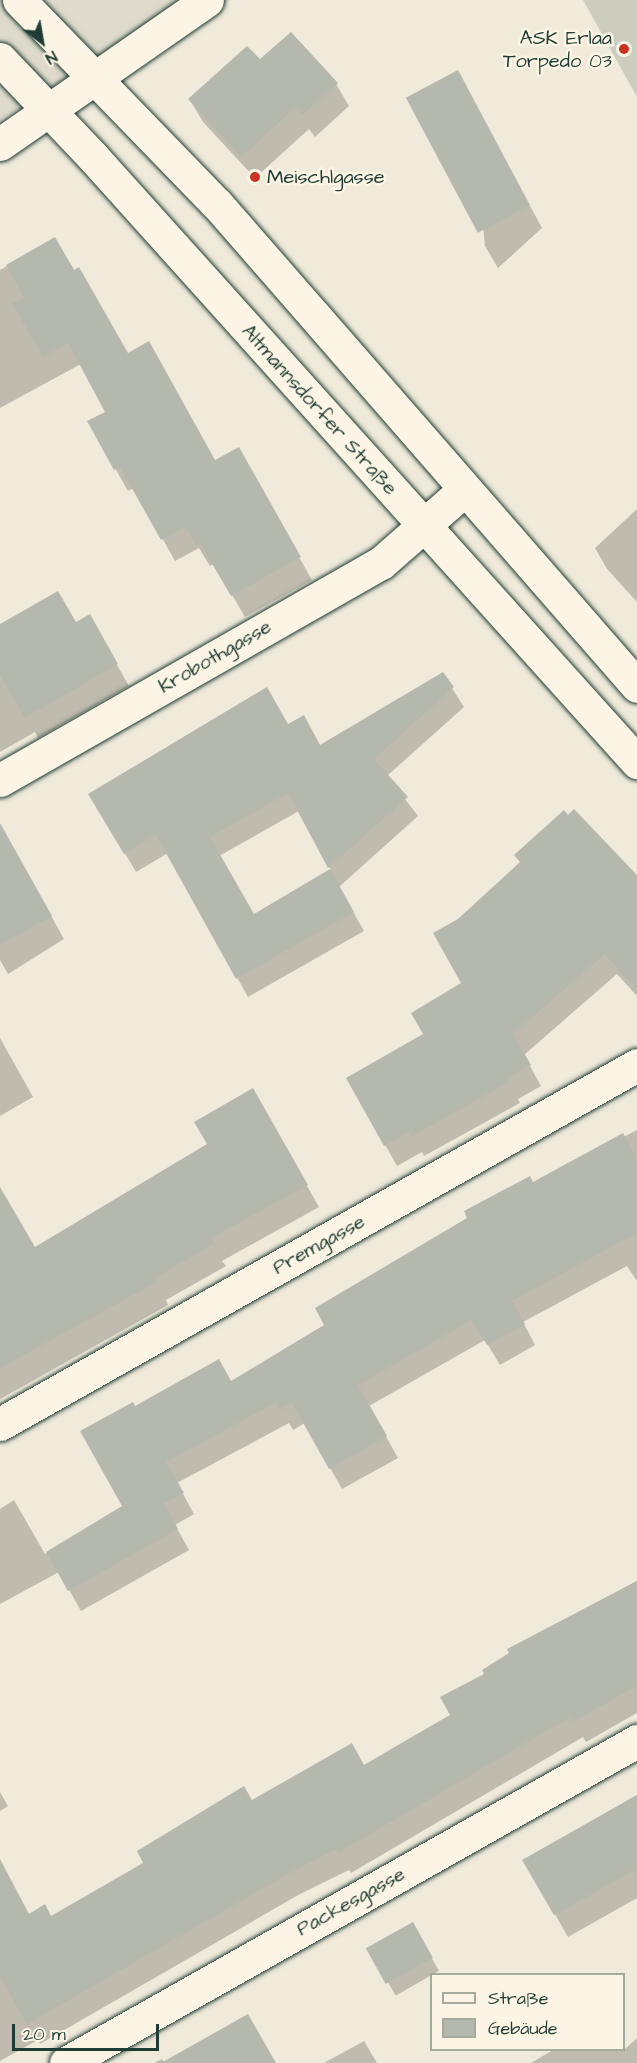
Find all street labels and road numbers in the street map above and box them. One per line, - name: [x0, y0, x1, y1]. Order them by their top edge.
- street label: Altmannsdorfer Straße: [236, 320, 402, 500]
- street label: Krobothgasse: [154, 615, 276, 699]
- street label: Premgasse: [269, 1210, 369, 1280]
- street label: Packesgasse: [293, 1862, 409, 1942]

